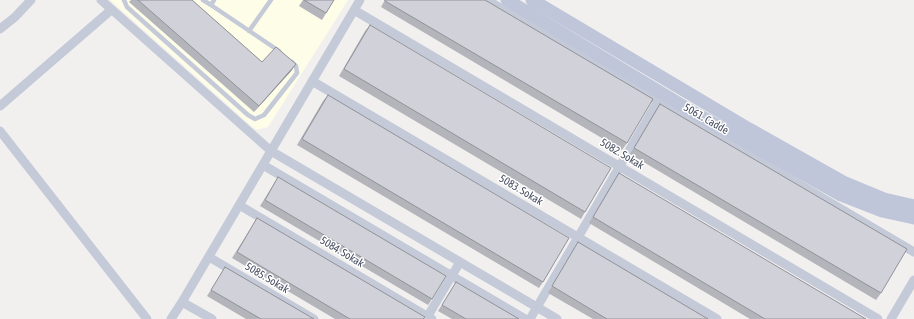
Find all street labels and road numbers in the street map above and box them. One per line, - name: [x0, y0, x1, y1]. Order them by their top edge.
- street label: 5061. Cadde: [681, 101, 731, 137]
- street label: 5082. Sokak: [598, 136, 646, 172]
- street label: 5083. Sokak: [497, 172, 545, 208]
- street label: 5084. Sokak: [318, 234, 366, 270]
- street label: 5085. Sokak: [243, 260, 291, 296]

